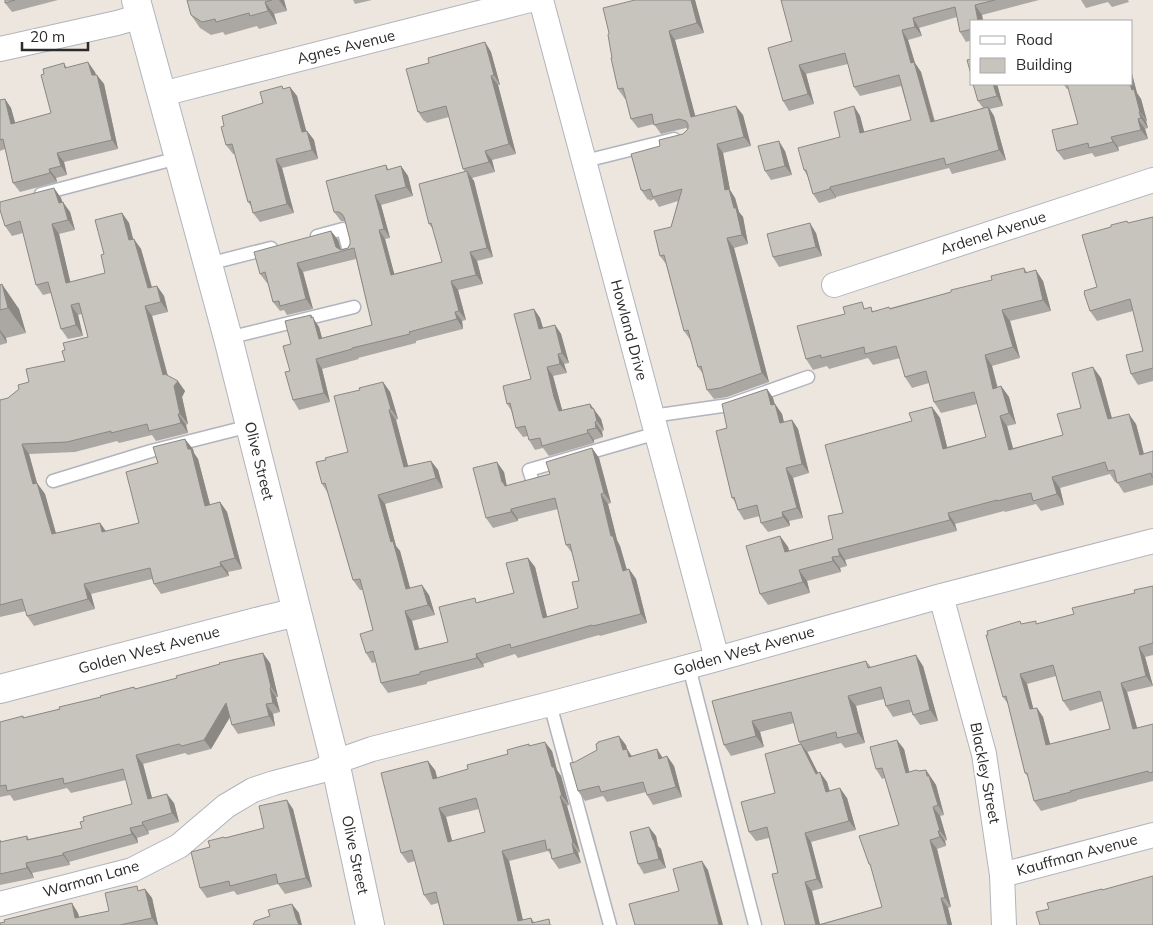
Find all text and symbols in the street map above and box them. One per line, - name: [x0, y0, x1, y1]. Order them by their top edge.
- scale bar: [22, 20, 89, 52]
- legend: [970, 20, 1133, 85]
- street label: Agnes Avenue: [295, 25, 397, 68]
- text: 20 m: [30, 27, 65, 46]
- text: Road: [1016, 30, 1053, 49]
- text: Building: [1016, 55, 1072, 74]
- street label: Ardenel Avenue: [937, 206, 1048, 259]
- street label: Howland Drive: [607, 277, 652, 382]
- street label: Olive Street: [241, 420, 278, 502]
- street label: Golden West Avenue: [76, 621, 222, 678]
- street label: Golden West Avenue: [671, 621, 817, 680]
- street label: Blackley Street: [966, 721, 1005, 825]
- street label: Olive Street: [338, 814, 373, 896]
- street label: Kauffman Avenue: [1014, 829, 1139, 880]
- street label: Warman Lane: [41, 856, 141, 901]

